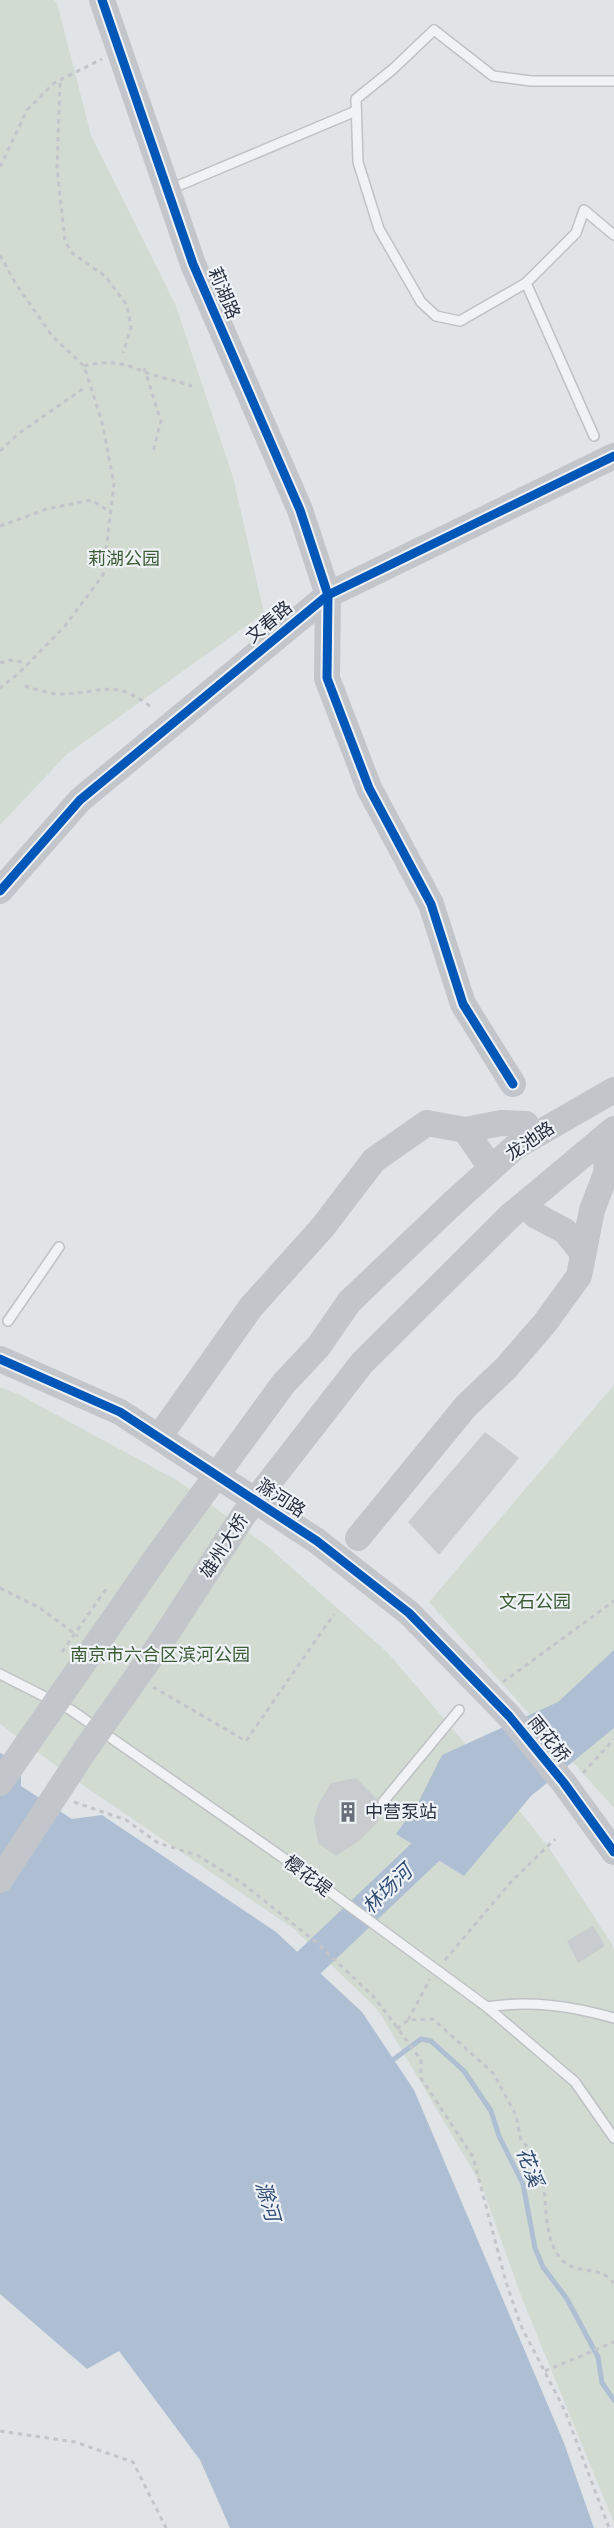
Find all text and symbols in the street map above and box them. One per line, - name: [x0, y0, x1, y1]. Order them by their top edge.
- street label: 莉湖路: [203, 264, 245, 322]
- park label: 莉湖公园: [88, 548, 160, 570]
- street label: 文春路: [241, 596, 297, 648]
- street label: 龙池路: [501, 1117, 559, 1165]
- street label: 滁河路: [252, 1474, 310, 1522]
- street label: 雄州大桥: [195, 1510, 253, 1582]
- park label: 文石公园: [499, 1591, 571, 1613]
- park label: 南京市六合区滨河公园: [70, 1644, 250, 1666]
- street label: 雨花桥: [523, 1711, 575, 1767]
- building icon: 中营泵站: [336, 1800, 360, 1824]
- place label: 中营泵站: [365, 1801, 437, 1823]
- street label: 樱花堤: [280, 1851, 336, 1901]
- water label: 林场河: [357, 1857, 420, 1918]
- water label: 花溪: [512, 2144, 549, 2192]
- water label: 滁河: [251, 2178, 286, 2227]

